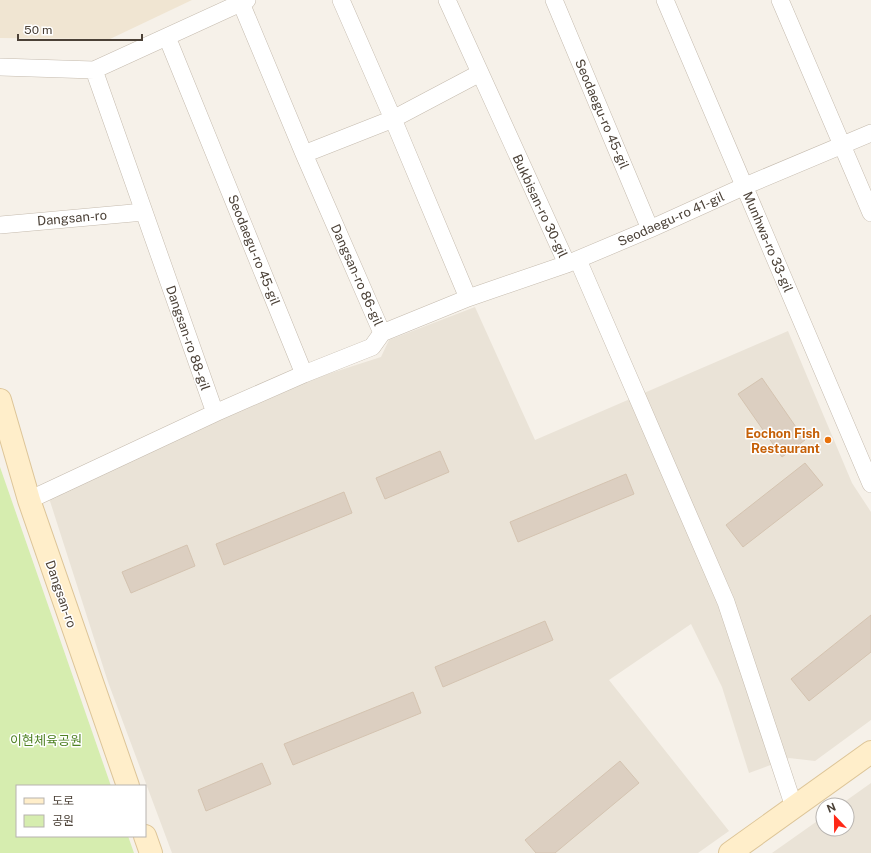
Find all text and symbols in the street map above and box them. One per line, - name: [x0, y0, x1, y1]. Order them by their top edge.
- scale bar: [18, 16, 142, 42]
- text: 50 m: [24, 23, 52, 37]
- street label: Seodaegu-ro 45-gil: [572, 57, 632, 171]
- street label: Bukbisan-ro 30-gil: [509, 152, 571, 260]
- street label: Seodaegu-ro 41-gil: [615, 189, 727, 249]
- street label: Munhwa-ro 33-gil: [740, 189, 796, 295]
- street label: Seodaegu-ro 45-gil: [225, 192, 283, 308]
- street label: Dangsan-ro: [36, 207, 108, 229]
- street label: Dangsan-ro 86-gil: [328, 222, 386, 328]
- street label: Dangsan-ro 88-gil: [163, 283, 213, 393]
- place label: Eochon Fish Restaurant: [745, 426, 820, 456]
- marker: Eochon Fish Restaurant: [823, 435, 833, 445]
- street label: Dangsan-ro: [42, 558, 80, 630]
- park label: 이현체육공원: [10, 733, 82, 748]
- legend: [16, 785, 146, 837]
- text: 도로: [52, 794, 74, 808]
- north arrow: [815, 797, 855, 837]
- text: N: [825, 801, 837, 815]
- text: 공원: [52, 814, 74, 828]

